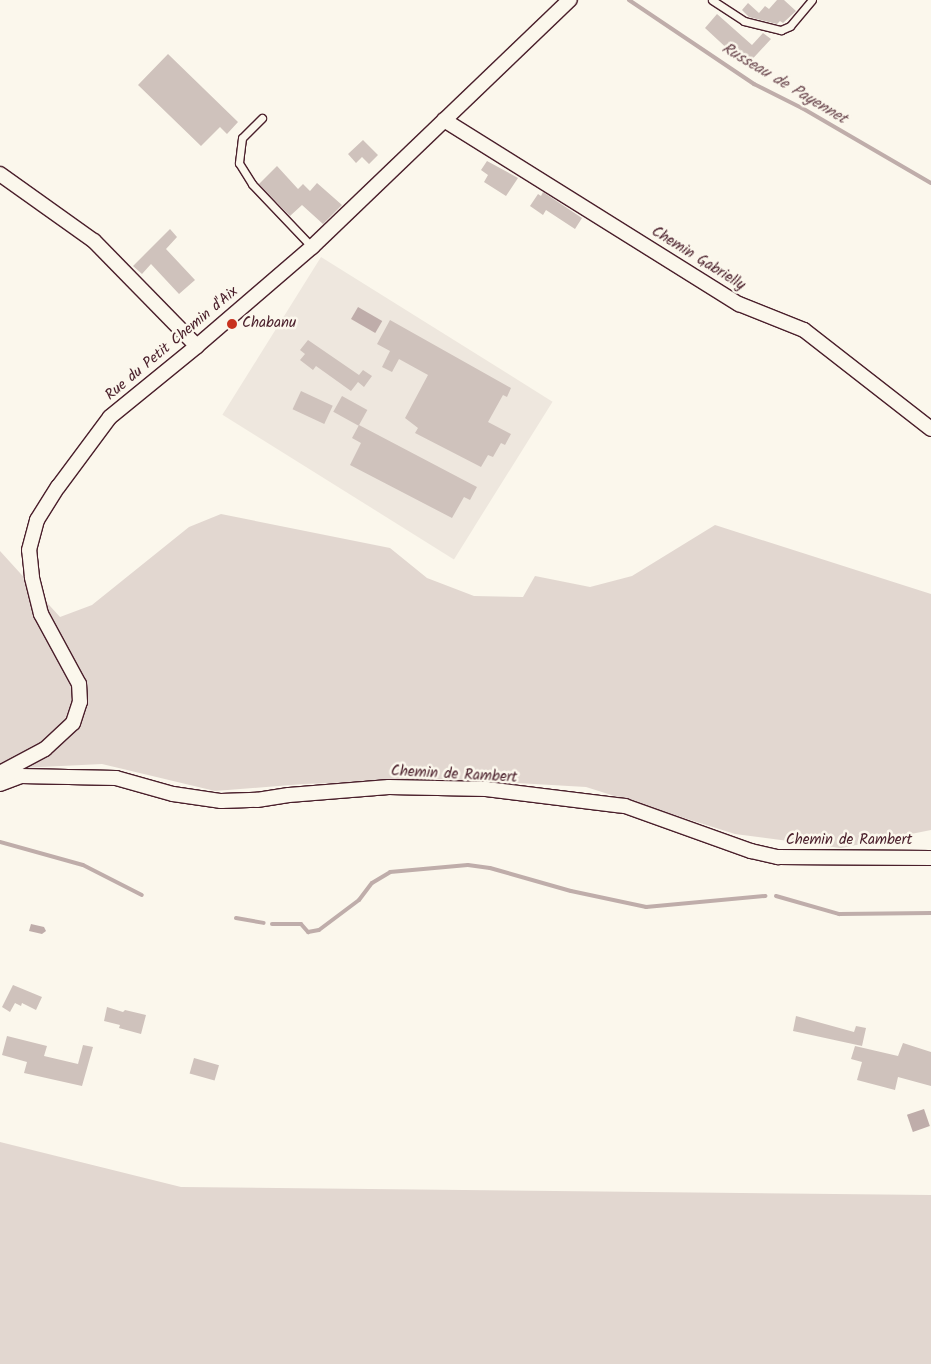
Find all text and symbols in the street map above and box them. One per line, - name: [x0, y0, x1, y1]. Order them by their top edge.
- water label: Russeau de Payennet: [718, 39, 850, 129]
- street label: Chemin Gabrielly: [648, 223, 748, 295]
- street label: Rue du Petit Chemin d'Aix: [102, 283, 242, 405]
- place label: Chabanu: [242, 315, 296, 333]
- marker: Chabanu: [226, 318, 238, 330]
- street label: Chemin de Rambert: [390, 763, 518, 787]
- street label: Chemin de Rambert: [786, 832, 912, 850]

